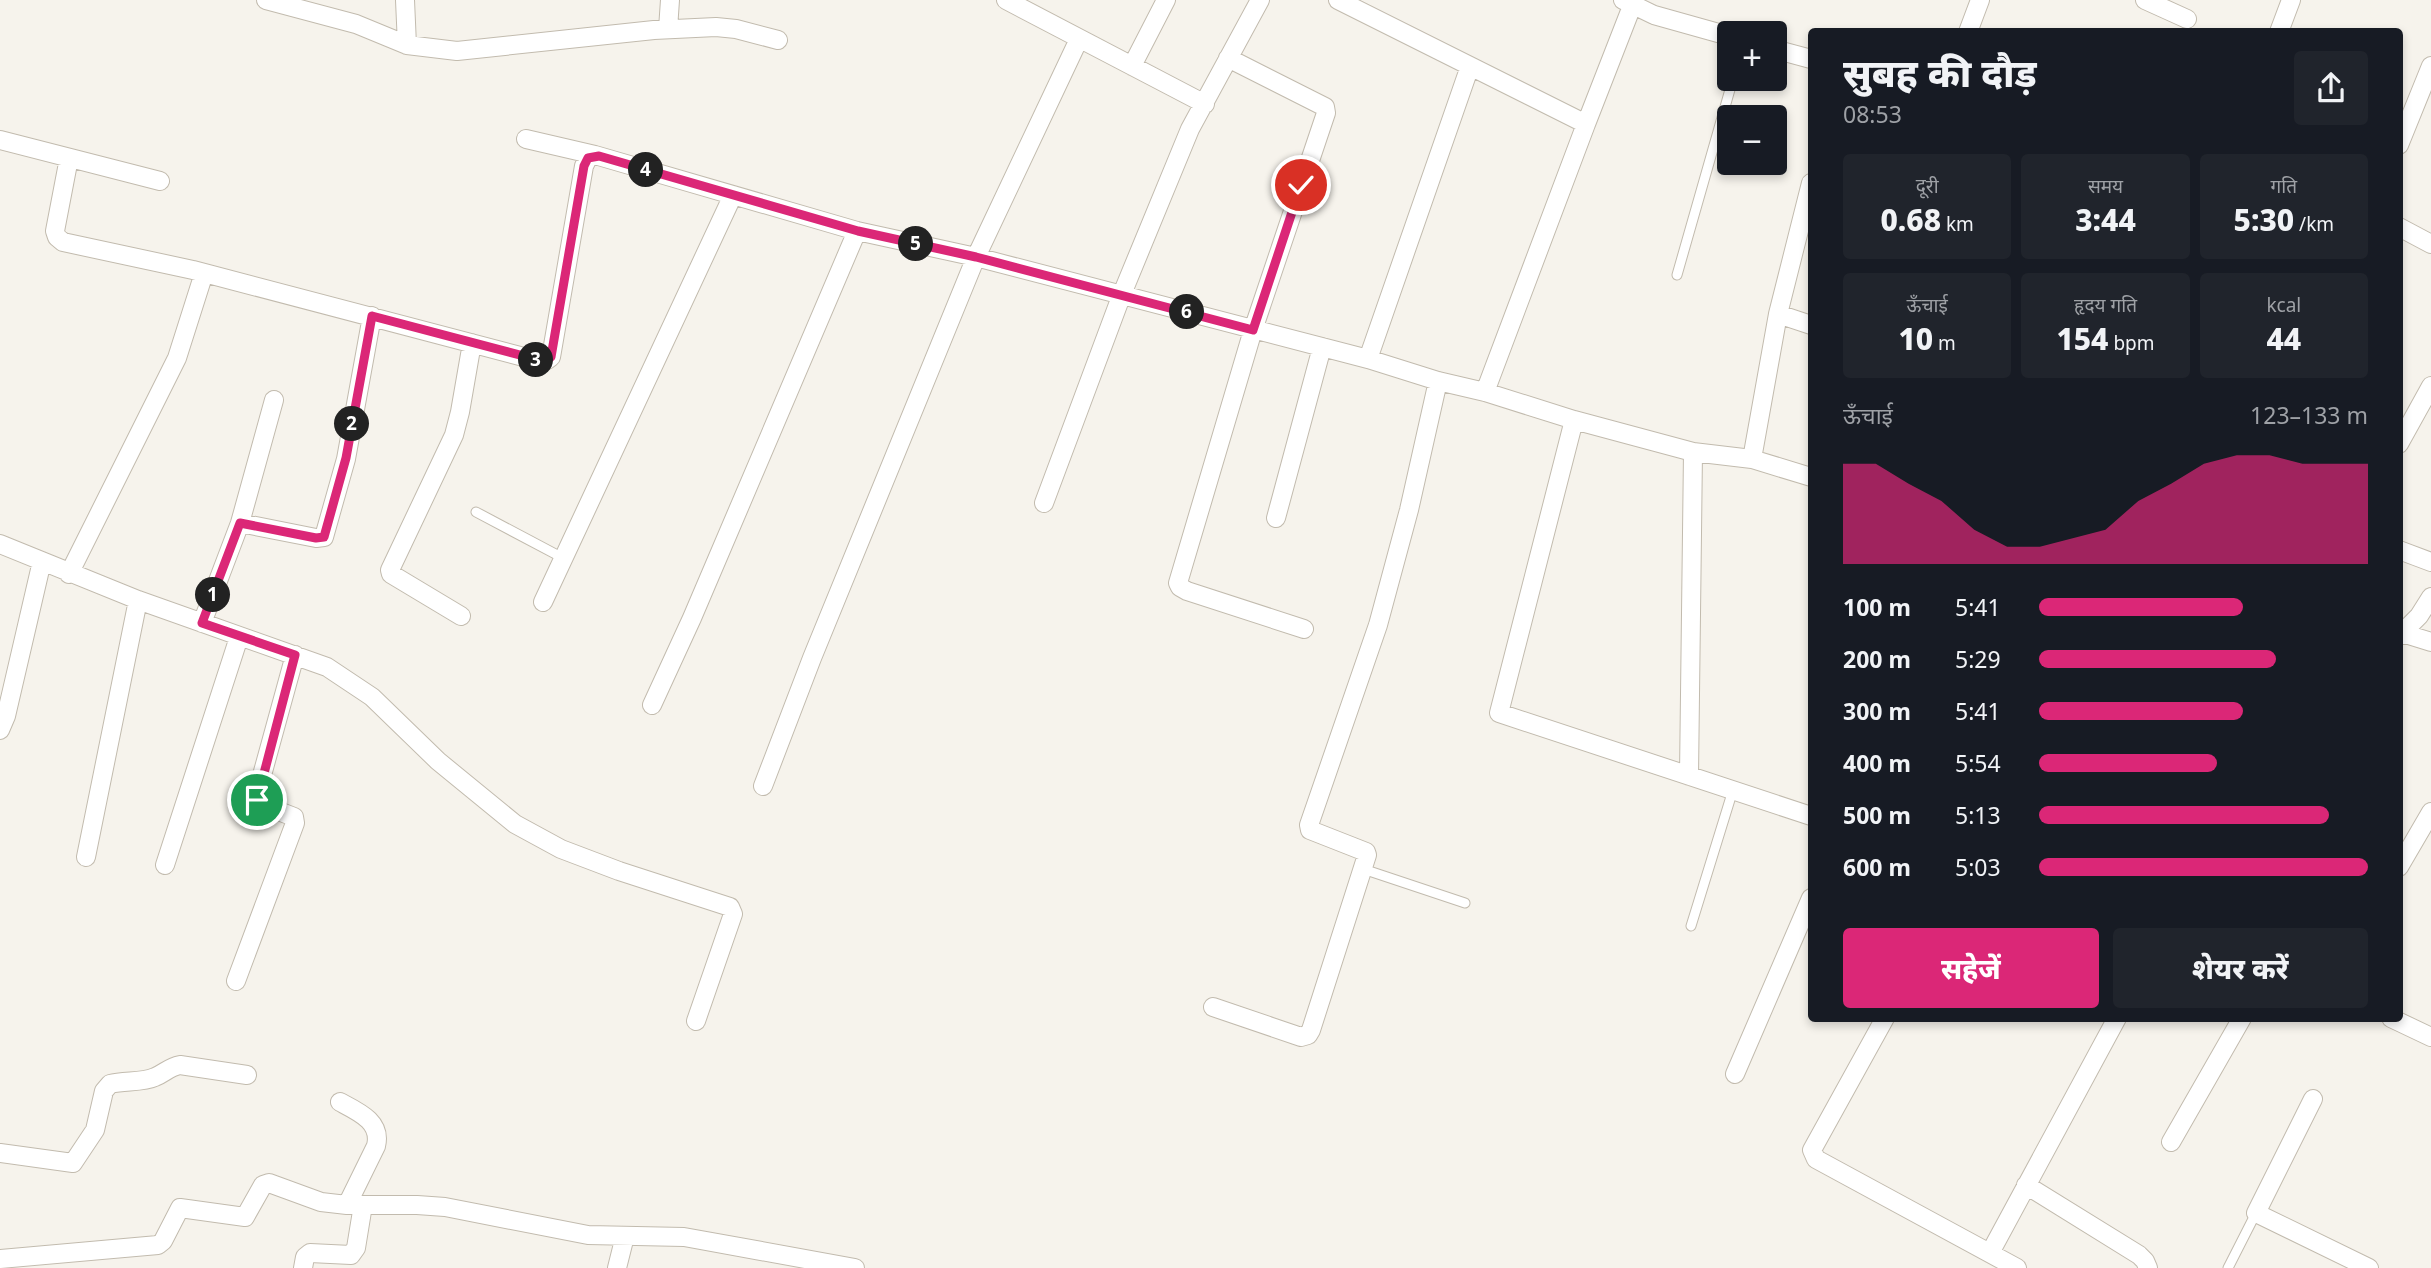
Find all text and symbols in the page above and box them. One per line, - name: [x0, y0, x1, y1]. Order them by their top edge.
- map controls: [1717, 21, 1787, 175]
- button: +: [1717, 21, 1787, 91]
- text: सुबह की दौड़: [1843, 46, 2037, 98]
- button: share: [2294, 51, 2368, 125]
- text: 08:53: [1843, 98, 1902, 130]
- button: −: [1717, 105, 1787, 175]
- pin: 4: [628, 152, 664, 188]
- pin: [1271, 155, 1331, 215]
- text: 4: [640, 156, 651, 182]
- icon: check: [1282, 166, 1320, 204]
- text: दूरी: [1916, 173, 1939, 199]
- text: समय: [2088, 173, 2123, 199]
- text: गति: [2271, 173, 2297, 199]
- text: 0.68: [1880, 199, 1941, 240]
- text: 3:44: [2075, 199, 2136, 240]
- text: 5:30: [2234, 199, 2294, 240]
- text: km: [1941, 211, 1974, 237]
- text: /km: [2294, 211, 2334, 237]
- pin: 5: [898, 226, 934, 262]
- text: 5: [910, 230, 921, 256]
- text: ऊँचाई: [1907, 292, 1948, 318]
- text: हृदय गति: [2074, 292, 2137, 318]
- text: kcal: [2266, 292, 2301, 318]
- pin: 6: [1170, 294, 1204, 330]
- text: 6: [1181, 298, 1192, 324]
- text: 10: [1898, 318, 1933, 359]
- text: 154: [2056, 318, 2108, 359]
- text: 44: [2266, 318, 2301, 359]
- text: m: [1933, 330, 1956, 356]
- text: bpm: [2108, 330, 2155, 356]
- pin: 3: [518, 342, 554, 378]
- text: 3: [530, 346, 541, 372]
- text: ऊँचाई: [1843, 399, 1893, 431]
- text: 123–133 m: [2250, 399, 2368, 431]
- pin: 2: [334, 406, 370, 442]
- text: 2: [346, 410, 357, 436]
- pin: 1: [196, 578, 230, 612]
- text: 1: [207, 581, 218, 607]
- text: 100 m: [1843, 591, 1911, 623]
- text: 5:41: [1955, 591, 2001, 623]
- text: 200 m: [1843, 643, 1911, 675]
- text: 5:29: [1955, 643, 2001, 675]
- text: 300 m: [1843, 695, 1911, 727]
- text: 5:41: [1955, 695, 2001, 727]
- text: 400 m: [1843, 747, 1911, 779]
- text: 5:54: [1955, 747, 2001, 779]
- pin: [227, 770, 287, 830]
- icon: arrive: [238, 781, 276, 819]
- text: 500 m: [1843, 799, 1911, 831]
- text: 5:13: [1955, 799, 2001, 831]
- text: 600 m: [1843, 851, 1911, 883]
- text: 5:03: [1955, 851, 2001, 883]
- button: सहेजें: [1843, 928, 2099, 1008]
- button: शेयर करें: [2113, 928, 2368, 1008]

